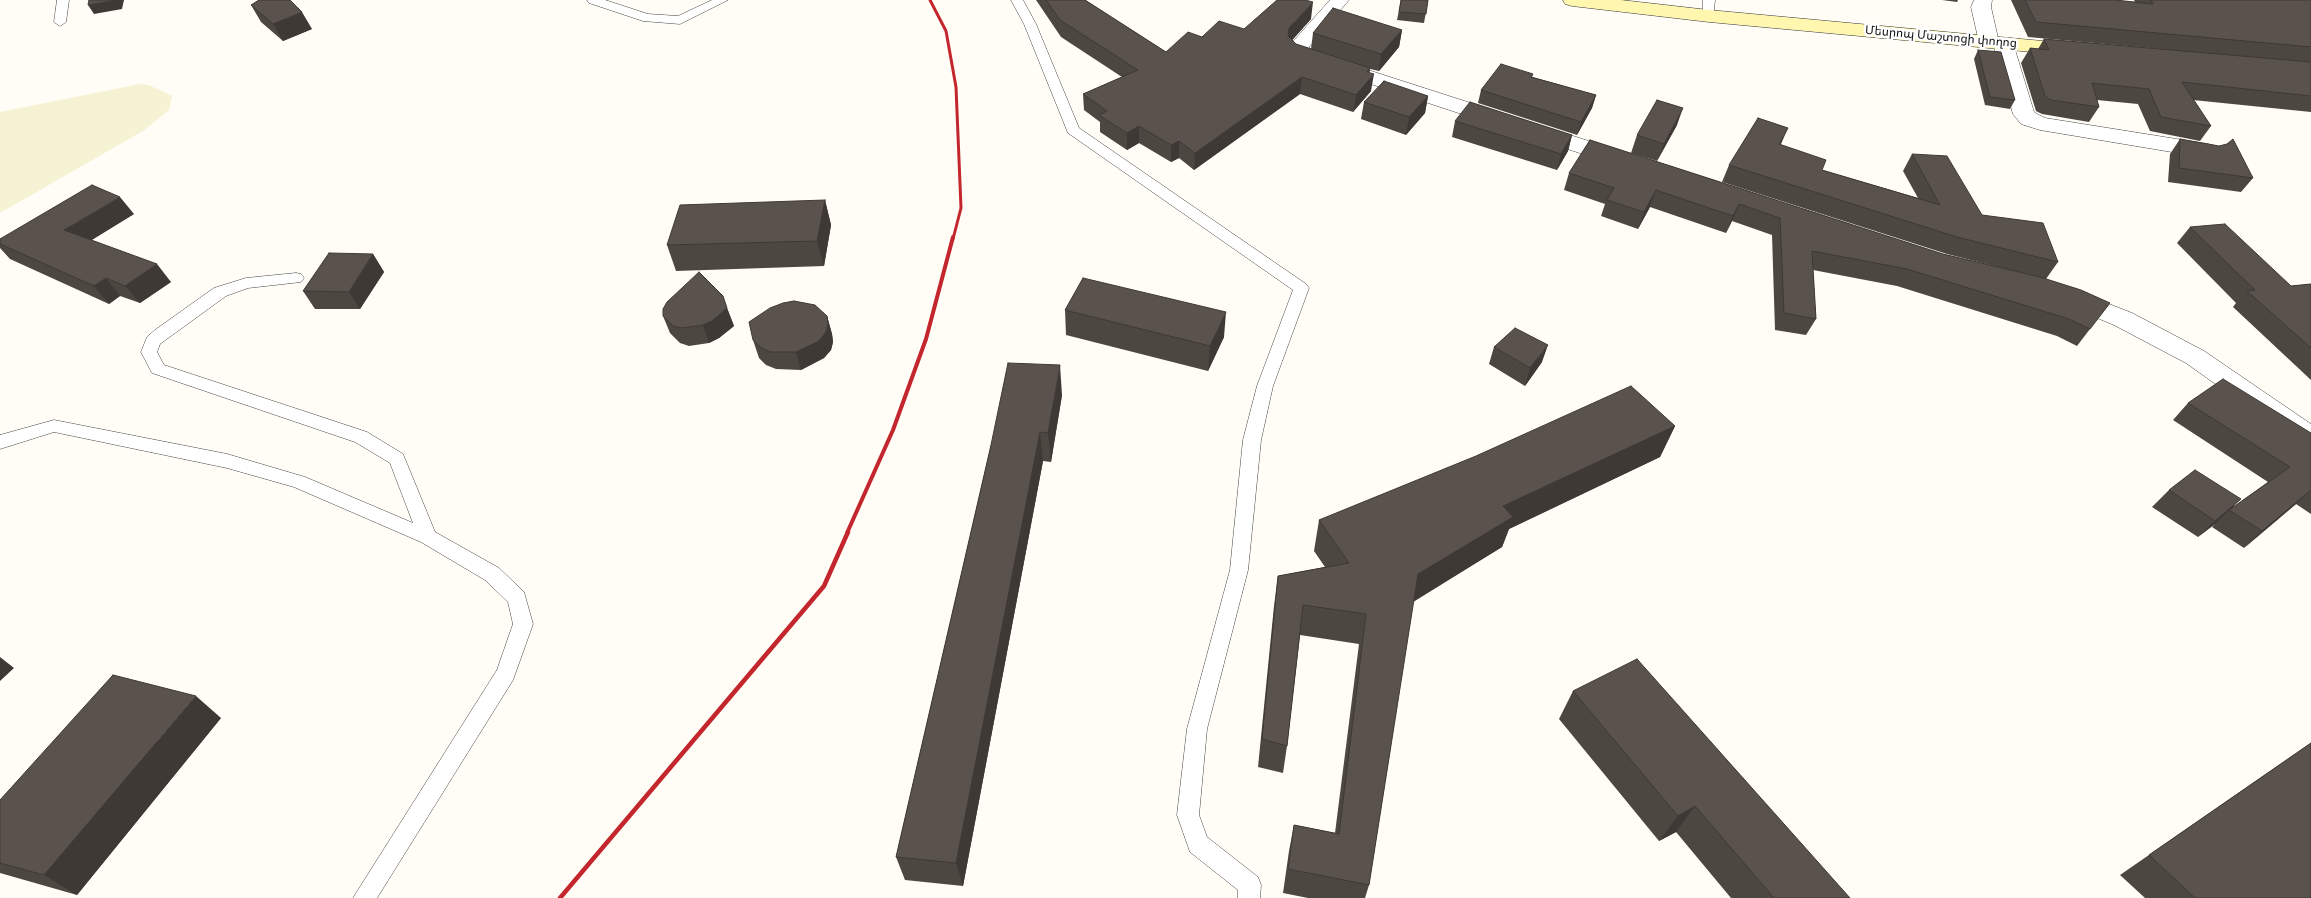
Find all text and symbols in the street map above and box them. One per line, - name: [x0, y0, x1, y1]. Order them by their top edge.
- street label: Մեսրոպ Մաշտոցի փողոց: [1864, 23, 2018, 51]

